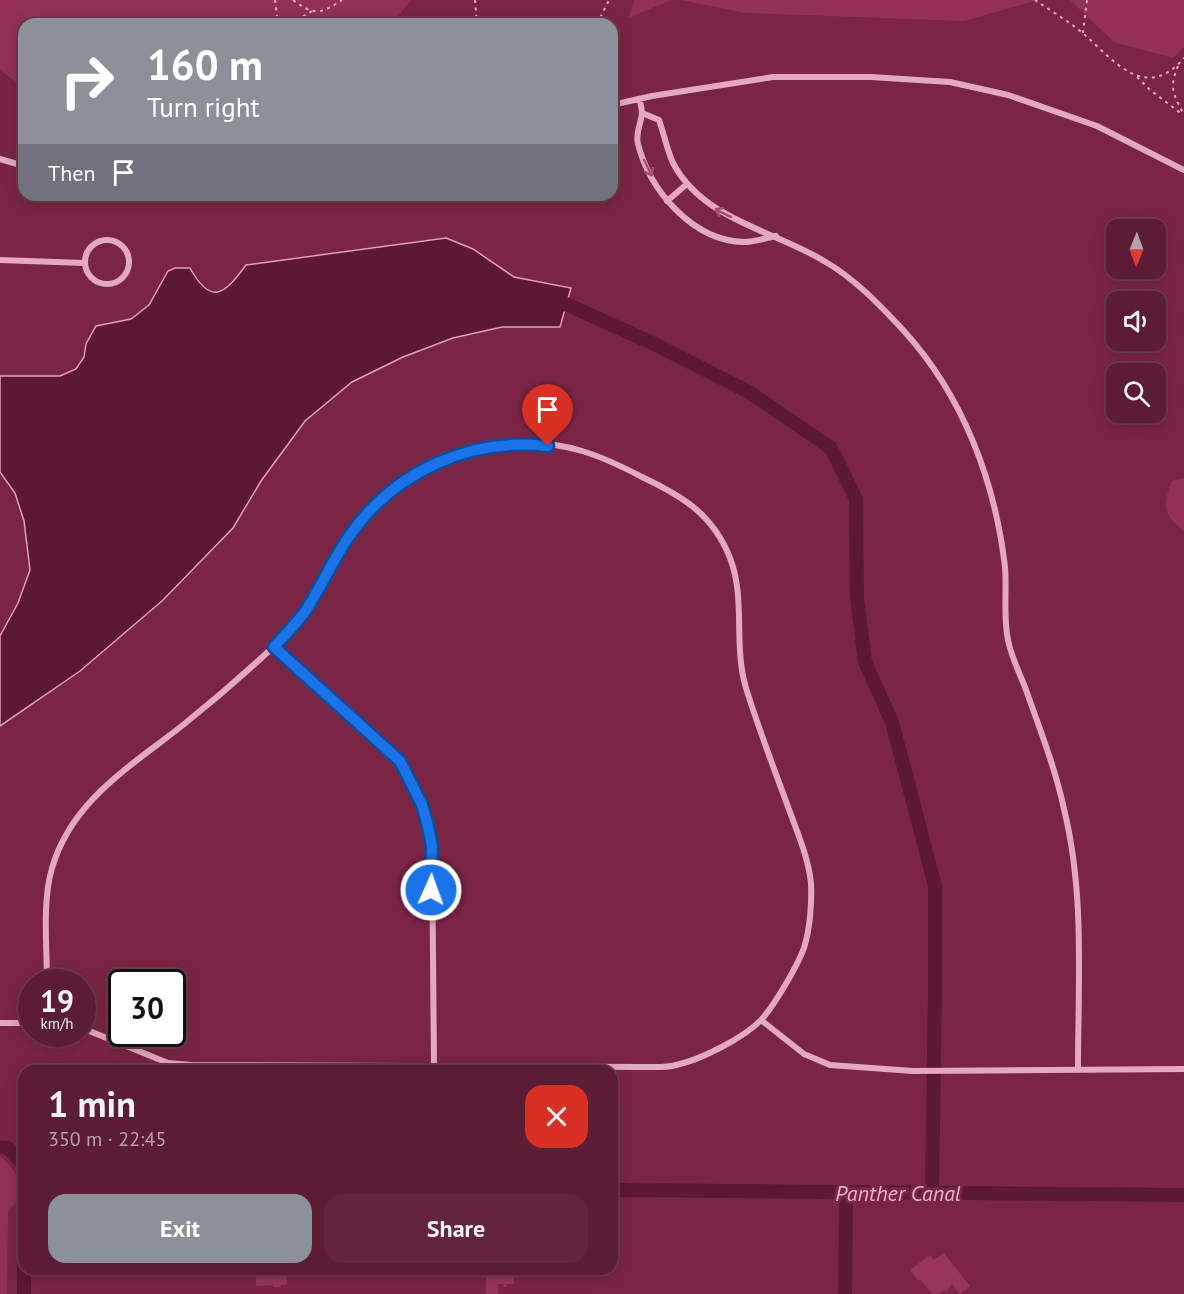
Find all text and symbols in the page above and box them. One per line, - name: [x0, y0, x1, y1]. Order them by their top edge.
- text: 160 m: [147, 37, 263, 92]
- icon: right: [48, 42, 126, 120]
- text: Turn right: [147, 90, 260, 124]
- icon: arrive: [107, 156, 140, 189]
- text: Then: [48, 159, 95, 187]
- one-way arrow: [643, 159, 655, 177]
- one-way arrow: [714, 206, 732, 218]
- north arrow: [1106, 219, 1166, 279]
- map controls: [1106, 219, 1166, 423]
- button: sound: [1106, 291, 1166, 351]
- button: search: [1106, 363, 1166, 423]
- pin: [522, 384, 573, 446]
- icon: arrive: [531, 393, 564, 426]
- position arrow: [399, 858, 463, 922]
- speed limit sign: 30: [108, 969, 186, 1047]
- text: 19: [40, 981, 74, 1020]
- text: km/h: [41, 1014, 73, 1033]
- text: 1 min: [48, 1080, 136, 1127]
- button: close: [525, 1085, 588, 1148]
- text: 350 m · 22:45: [48, 1126, 166, 1152]
- water label: Panther Canal: [835, 1179, 961, 1207]
- button: Exit: [48, 1194, 312, 1263]
- button: Share: [324, 1194, 588, 1263]

